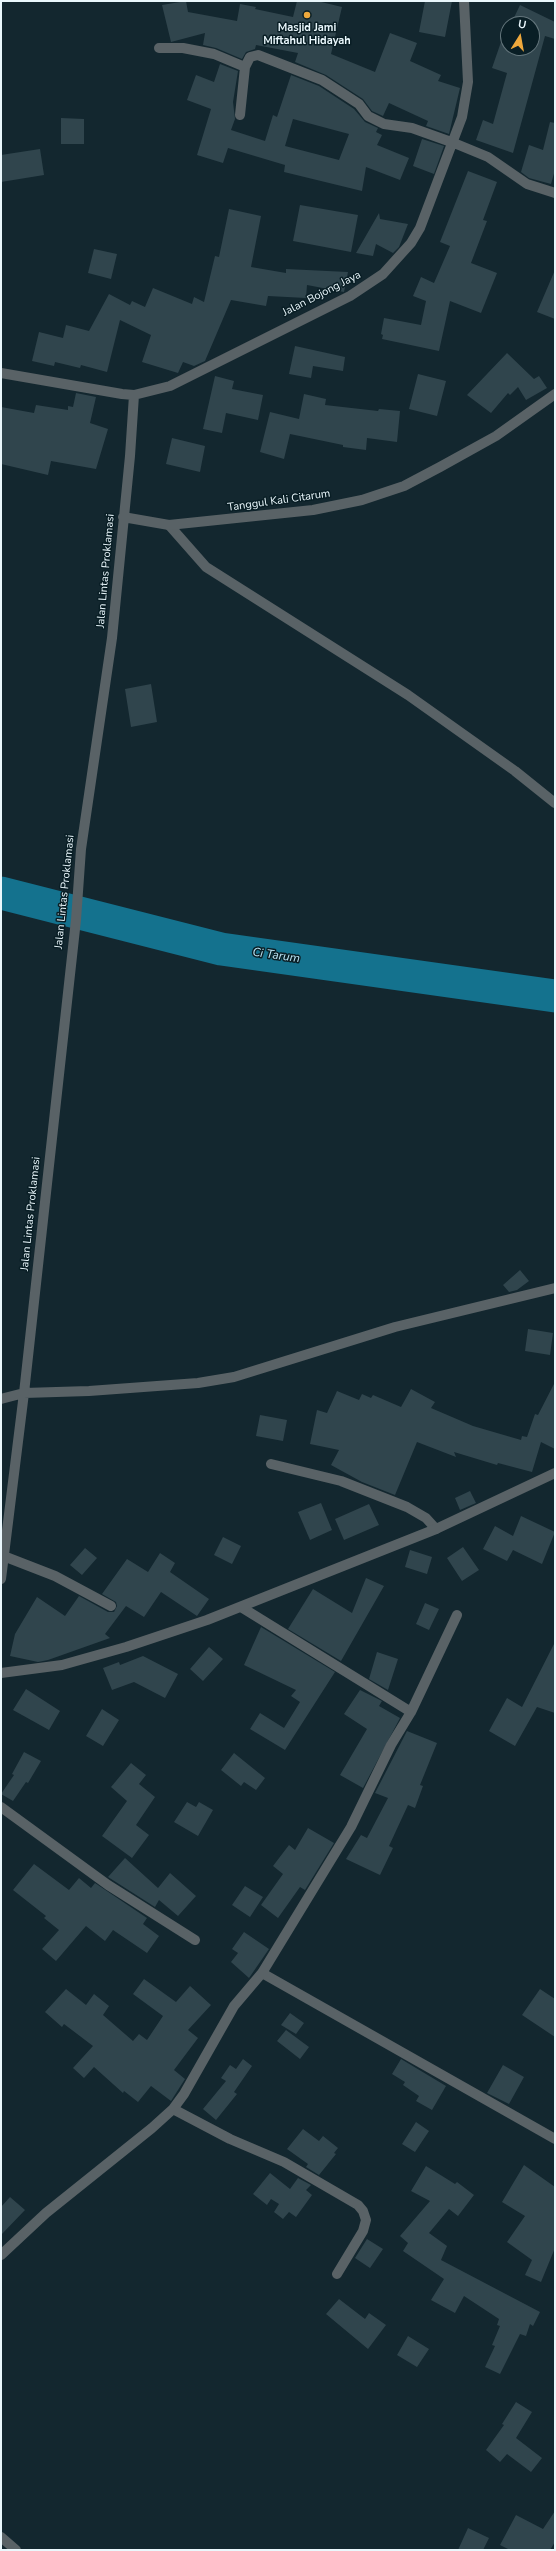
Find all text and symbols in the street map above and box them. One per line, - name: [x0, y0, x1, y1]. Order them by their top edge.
- marker: Masjid Jami Miftahul Hidayah: [302, 10, 312, 20]
- north arrow: [500, 16, 540, 56]
- text: U: [517, 17, 528, 33]
- place label: Masjid Jami Miftahul Hidayah: [263, 21, 351, 47]
- street label: Jalan Bojong Jaya: [281, 269, 363, 319]
- street label: Tanggul Kali Citarum: [227, 487, 331, 515]
- street label: Jalan Lintas Proklamasi: [94, 513, 118, 629]
- street label: Jalan Lintas Proklamasi: [52, 834, 78, 950]
- water label: Ci Tarum: [251, 946, 301, 966]
- street label: Jalan Lintas Proklamasi: [18, 1156, 44, 1272]

